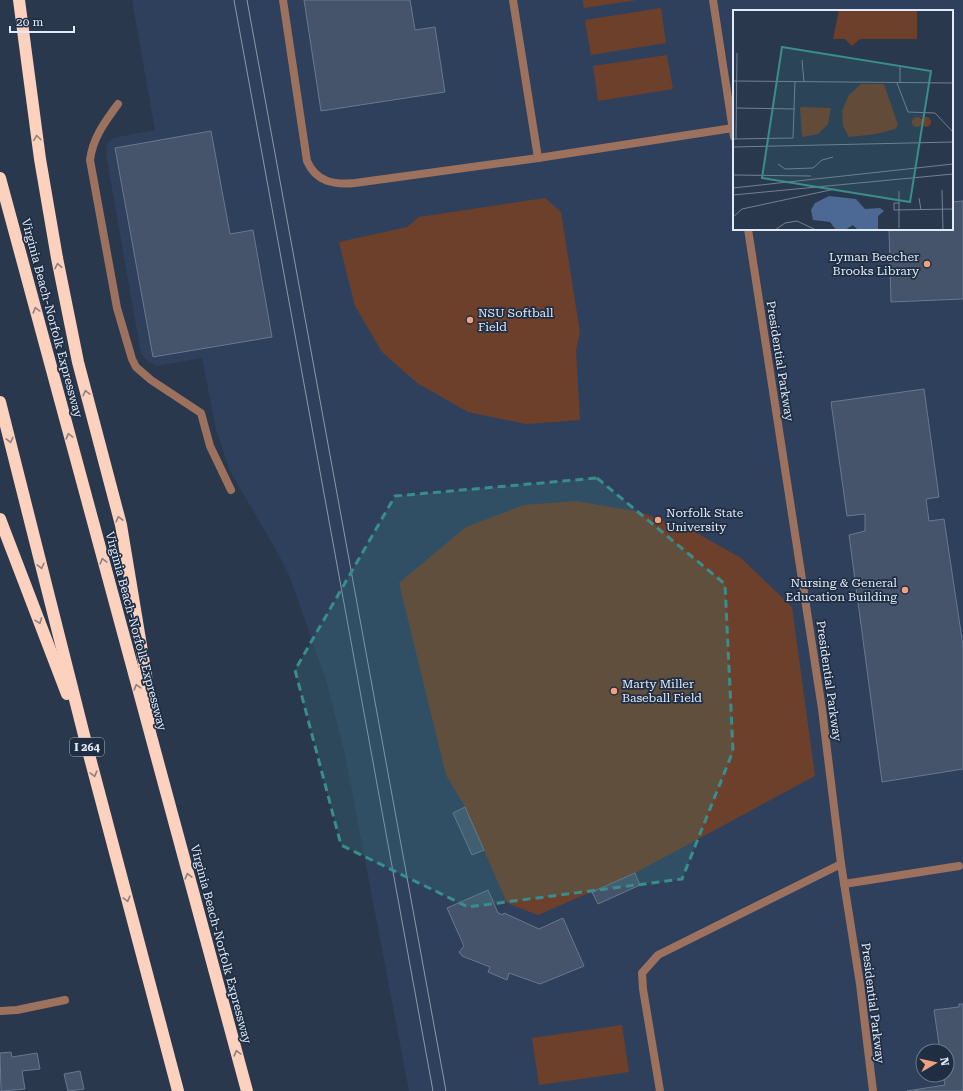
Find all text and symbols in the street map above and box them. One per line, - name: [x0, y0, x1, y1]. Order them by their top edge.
- scale bar: [10, 8, 74, 34]
- inset map: [733, 10, 953, 230]
- text: 20 m: [16, 15, 43, 29]
- one-way arrow: [33, 135, 42, 141]
- street label: Virginia Beach-Norfolk Expressway: [19, 217, 86, 420]
- place label: Lyman Beecher Brooks Library: [829, 250, 920, 278]
- marker: Lyman Beecher Brooks Library: [922, 259, 932, 269]
- one-way arrow: [55, 263, 63, 269]
- street label: Presidential Parkway: [764, 300, 797, 423]
- place label: NSU Softball Field: [478, 306, 554, 334]
- one-way arrow: [32, 307, 40, 313]
- marker: NSU Softball Field: [465, 315, 475, 325]
- one-way arrow: [82, 390, 91, 397]
- one-way arrow: [66, 432, 74, 439]
- one-way arrow: [5, 437, 13, 443]
- place label: Norfolk State University: [666, 506, 744, 534]
- marker: Norfolk State University: [653, 515, 663, 525]
- one-way arrow: [116, 516, 124, 522]
- street label: Virginia Beach-Norfolk Expressway: [103, 530, 170, 733]
- one-way arrow: [99, 558, 108, 565]
- one-way arrow: [37, 563, 45, 569]
- place label: Nursing & General Education Building: [786, 576, 897, 604]
- marker: Nursing & General Education Building: [900, 585, 910, 595]
- one-way arrow: [34, 618, 42, 625]
- street label: Presidential Parkway: [814, 620, 845, 743]
- place label: Marty Miller Baseball Field: [622, 677, 702, 705]
- one-way arrow: [133, 684, 142, 691]
- marker: Marty Miller Baseball Field: [609, 686, 619, 696]
- road number: I 264: [70, 738, 104, 756]
- one-way arrow: [89, 770, 98, 777]
- street label: Virginia Beach-Norfolk Expressway: [188, 843, 255, 1046]
- one-way arrow: [184, 873, 193, 880]
- one-way arrow: [123, 896, 131, 903]
- street label: Presidential Parkway: [859, 942, 887, 1065]
- north arrow: [915, 1043, 955, 1083]
- one-way arrow: [233, 1050, 242, 1057]
- text: N: [937, 1056, 952, 1067]

